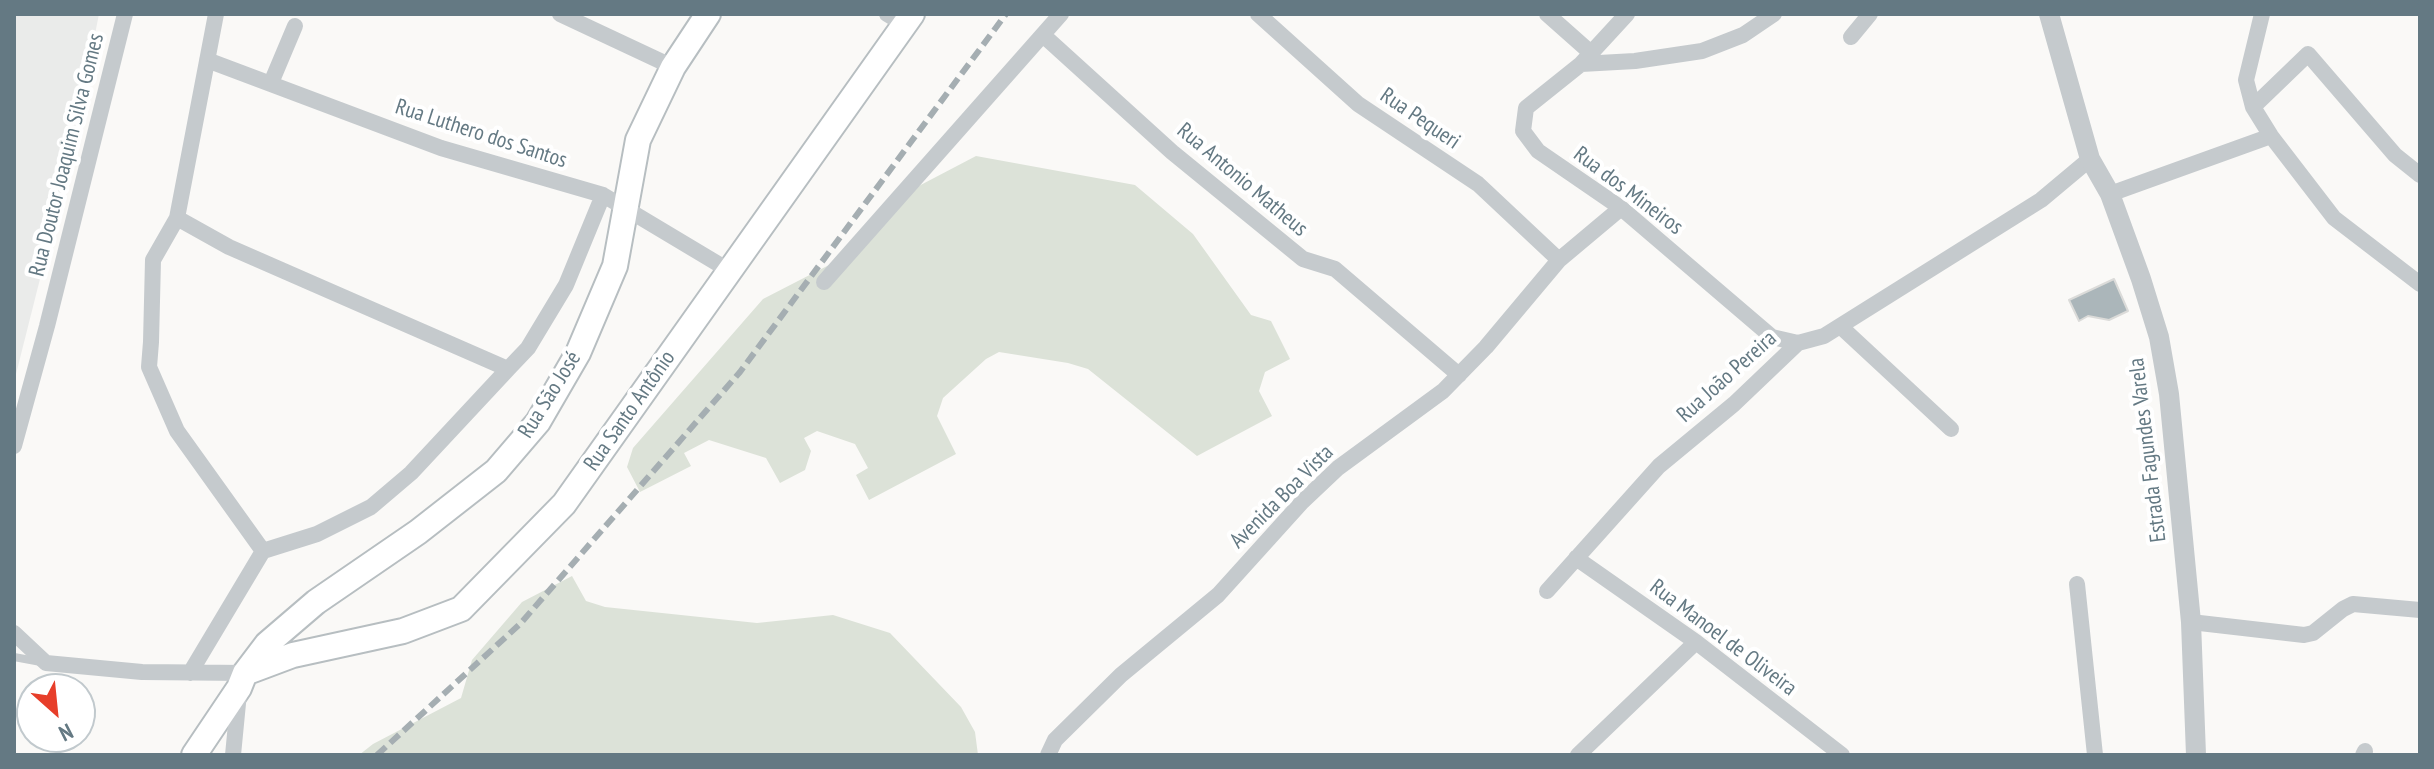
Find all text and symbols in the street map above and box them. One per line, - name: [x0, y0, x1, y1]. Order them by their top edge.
- street label: Rua Doutor Joaquim Silva Gomes: [24, 31, 110, 279]
- street label: Rua Pequeri: [1375, 83, 1465, 155]
- street label: Rua Luthero dos Santos: [392, 94, 570, 174]
- street label: Rua Antonio Matheus: [1171, 118, 1313, 242]
- street label: Rua dos Mineiros: [1568, 141, 1688, 241]
- street label: Rua João Pereira: [1672, 326, 1782, 428]
- street label: Rua Santo Antônio: [579, 346, 681, 476]
- street label: Rua São José: [513, 347, 587, 443]
- street label: Estrada Fagundes Varela: [2124, 356, 2172, 544]
- street label: Avenida Boa Vista: [1225, 440, 1339, 554]
- street label: Rua Manoel de Oliveira: [1644, 574, 1802, 702]
- north arrow: [16, 673, 96, 753]
- text: N: [54, 717, 78, 748]

